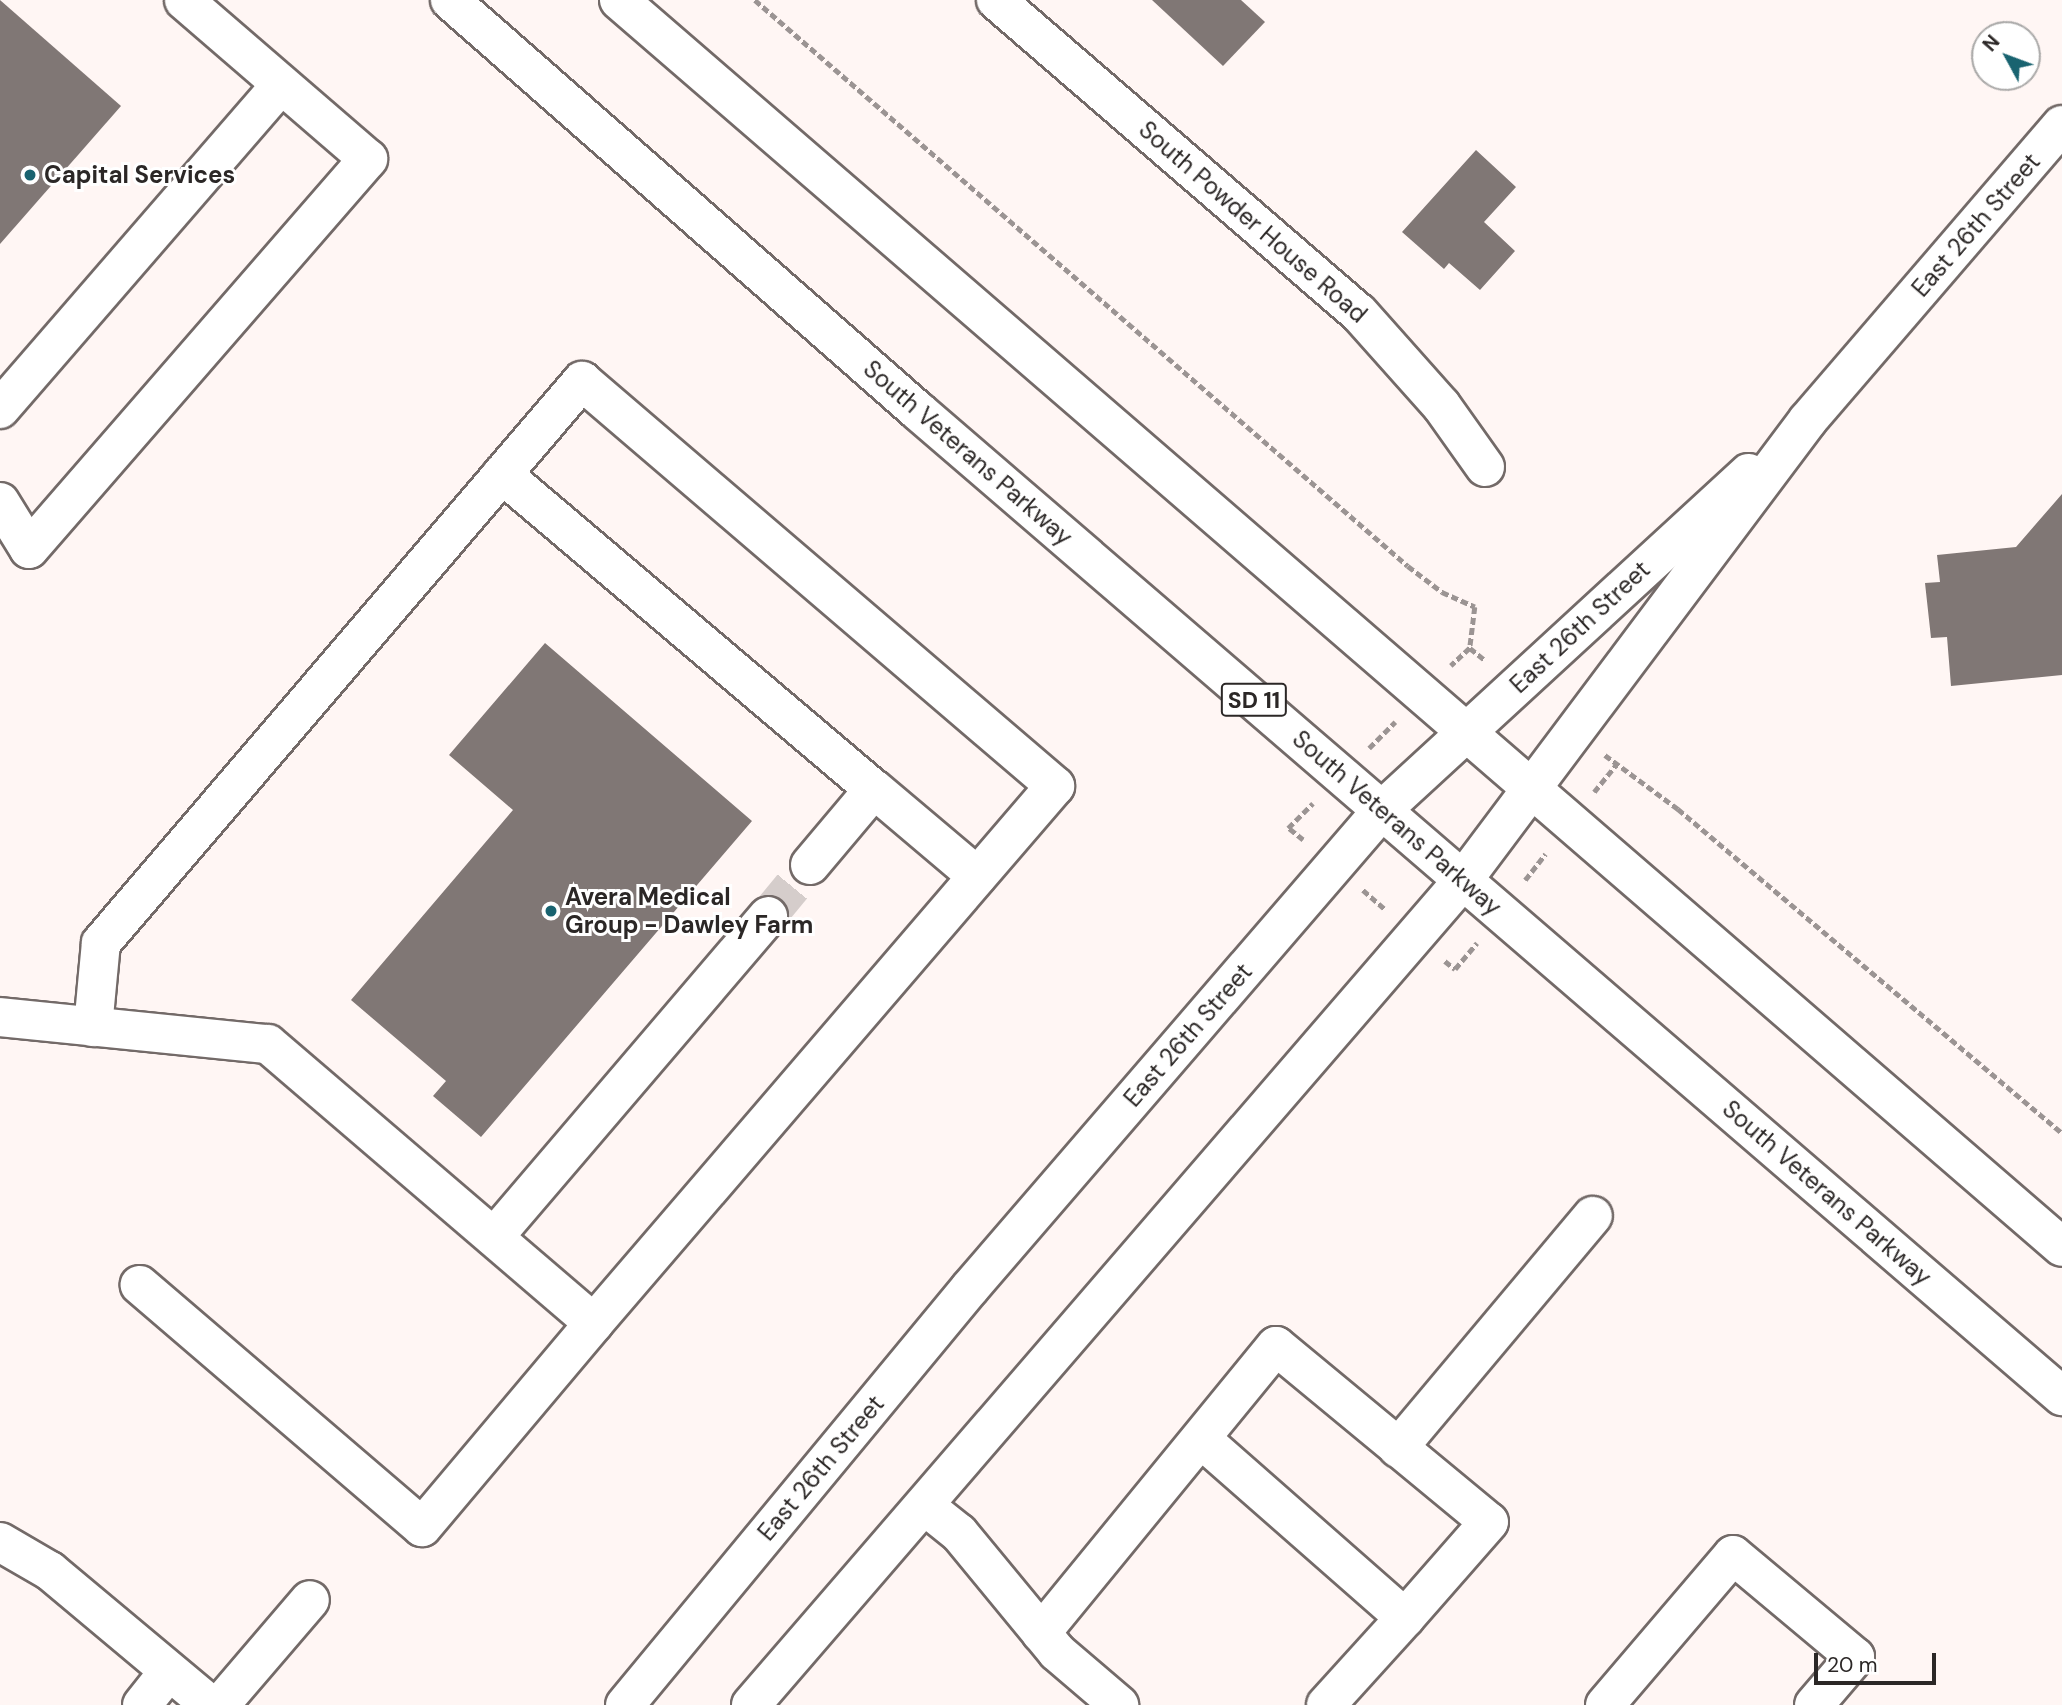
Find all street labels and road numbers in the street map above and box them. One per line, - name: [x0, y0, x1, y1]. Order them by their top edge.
- street label: South Powder House Road: [1133, 115, 1373, 329]
- street label: East 26th Street: [1906, 147, 2046, 303]
- street label: South Veterans Parkway: [858, 354, 1078, 552]
- street label: East 26th Street: [1504, 555, 1656, 699]
- road number: SD 11: [1221, 680, 1287, 720]
- street label: South Veterans Parkway: [1287, 724, 1507, 922]
- street label: East 26th Street: [1118, 957, 1258, 1113]
- street label: South Veterans Parkway: [1717, 1094, 1937, 1292]
- street label: East 26th Street: [752, 1390, 890, 1546]

